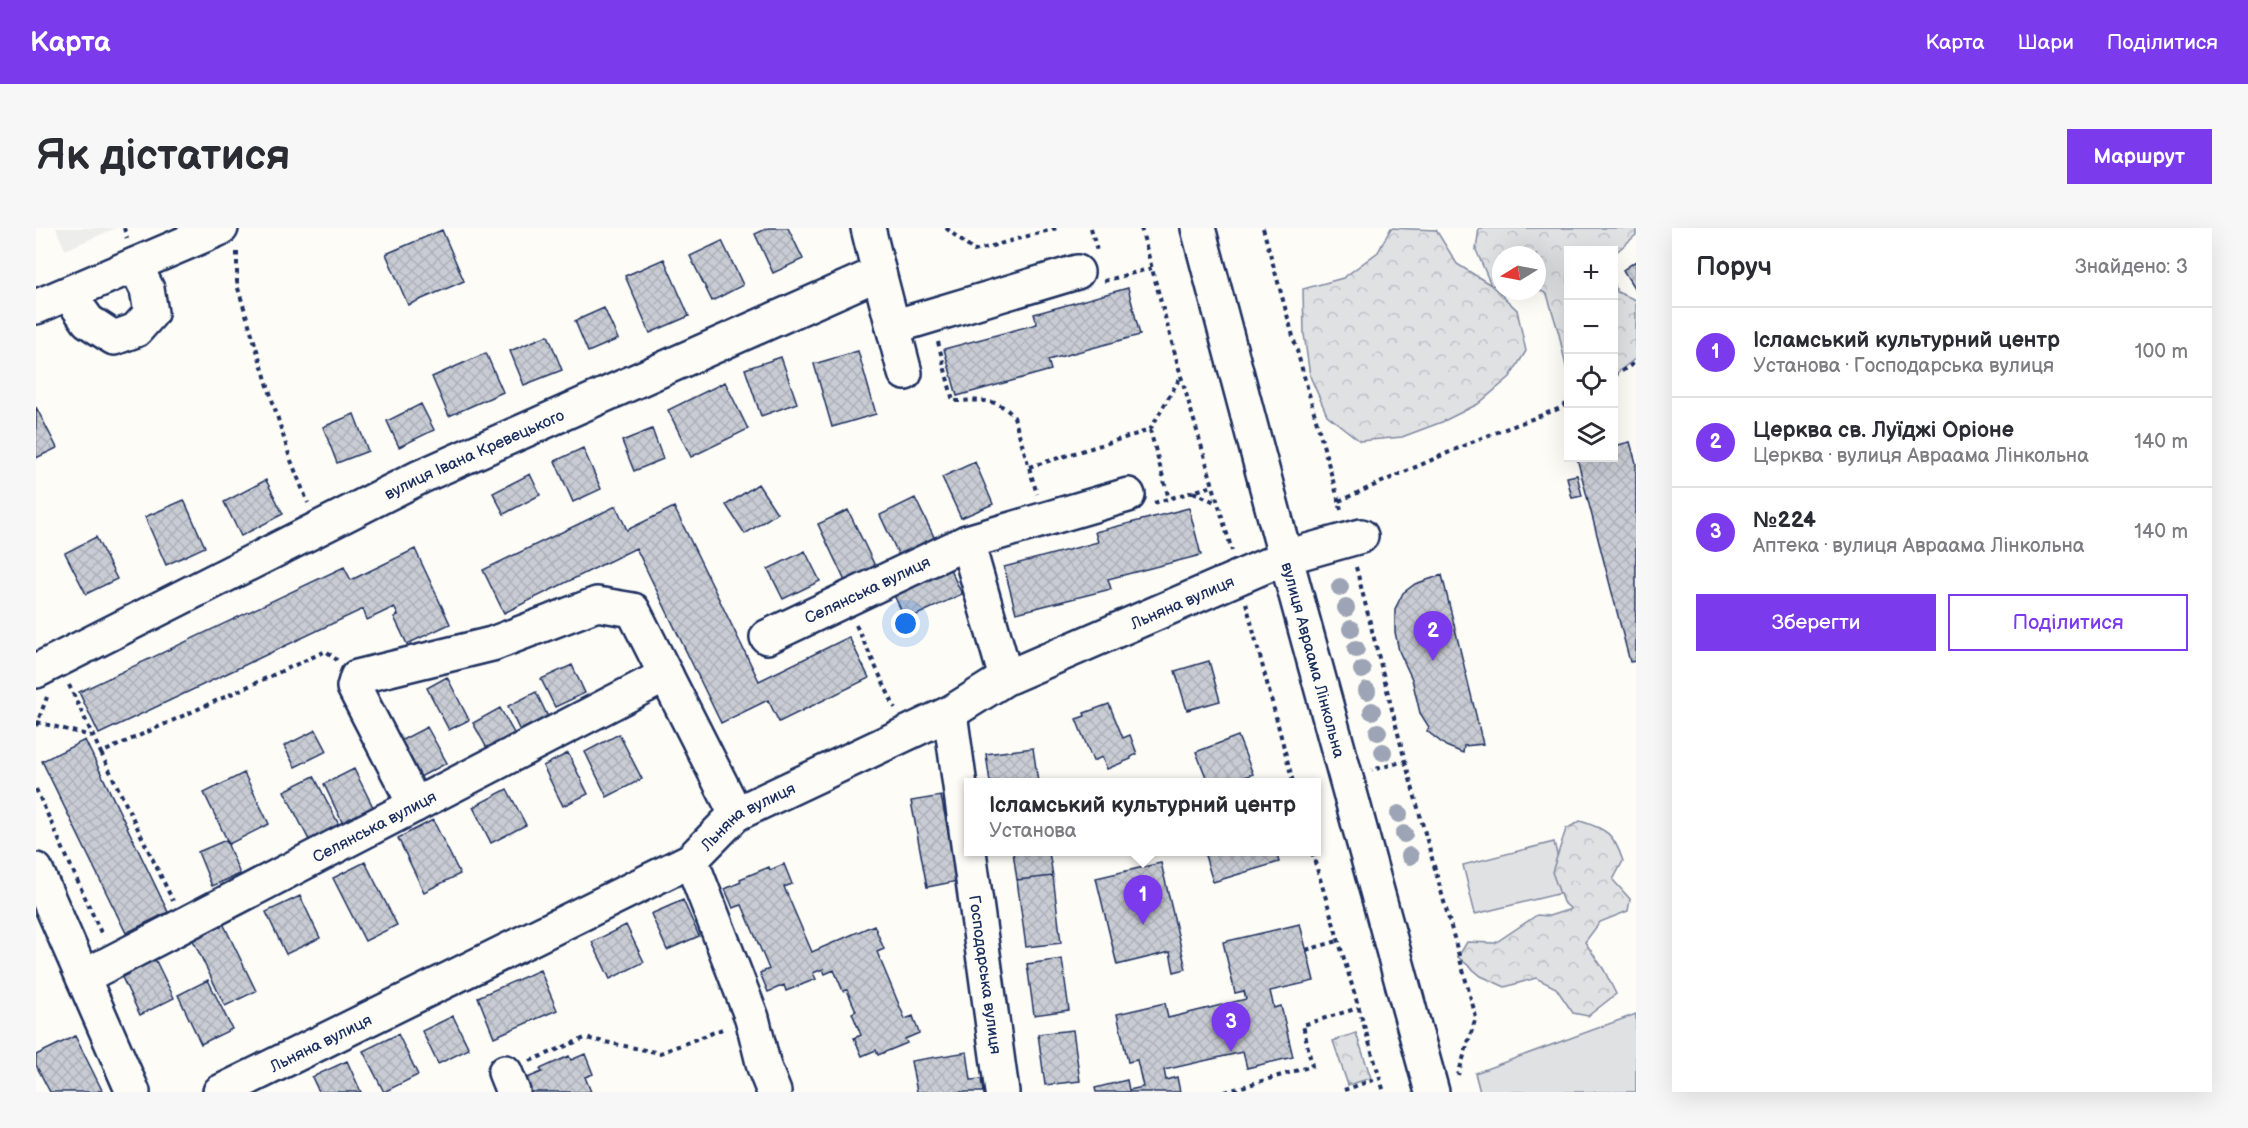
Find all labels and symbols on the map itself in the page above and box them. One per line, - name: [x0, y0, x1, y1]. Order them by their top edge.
- north arrow: [1492, 246, 1546, 300]
- street label: вулиця Івана Кревецького: [382, 406, 567, 504]
- street label: Селянська вулиця: [802, 553, 934, 629]
- street label: вулиця Авраама Лінкольна: [1276, 560, 1348, 761]
- street label: Льняна вулиця: [1127, 572, 1238, 634]
- your location: [891, 609, 920, 638]
- pin: 2: [1414, 612, 1452, 661]
- street label: Льняна вулиця: [697, 779, 799, 856]
- street label: Селянська вулиця: [310, 788, 440, 867]
- pin: 1: [1124, 876, 1162, 925]
- street label: Господарська вулиця: [964, 894, 1005, 1056]
- pin: 3: [1212, 1002, 1250, 1052]
- street label: Льняна вулиця: [266, 1011, 375, 1077]

